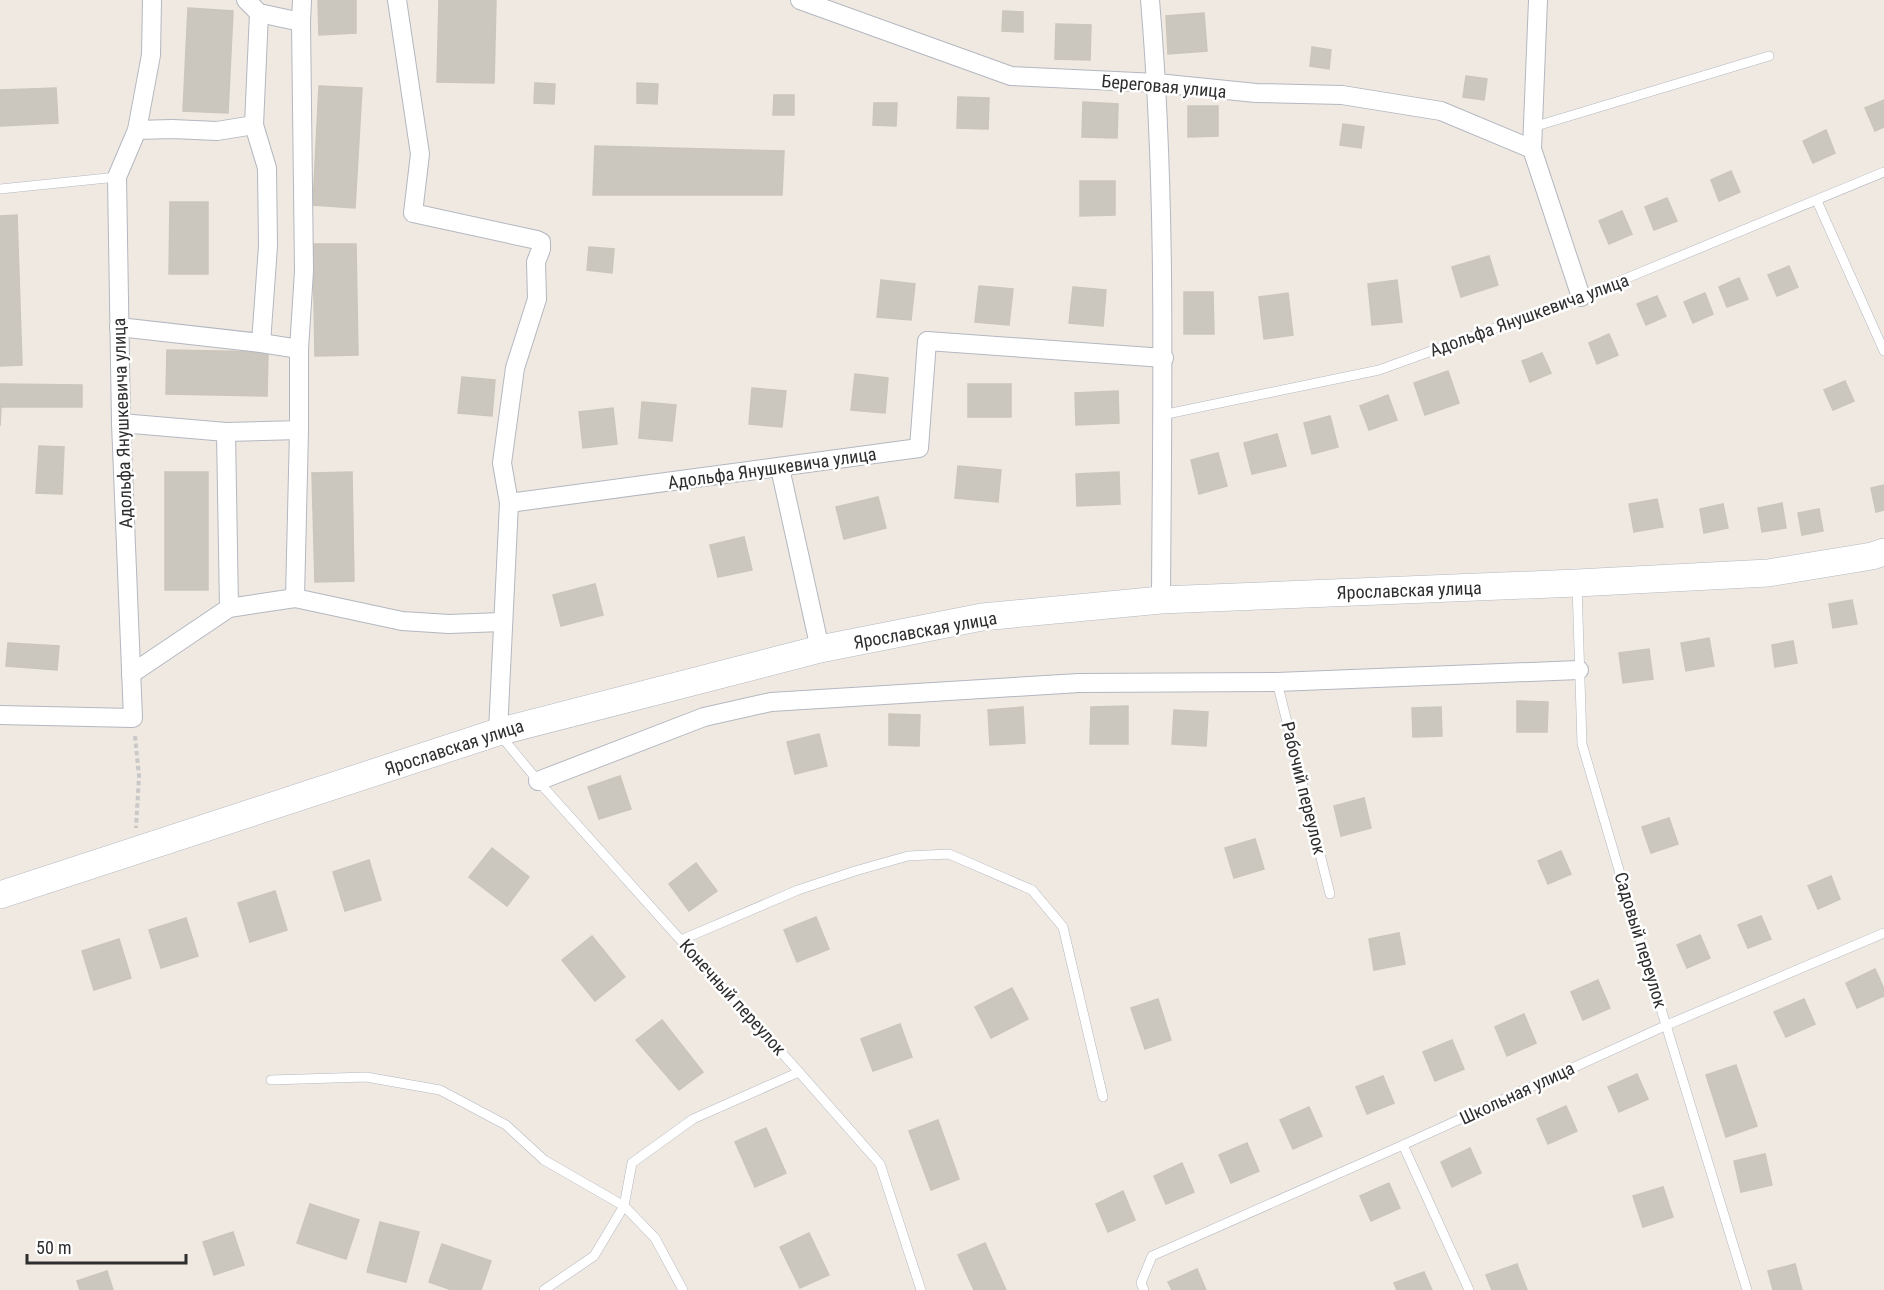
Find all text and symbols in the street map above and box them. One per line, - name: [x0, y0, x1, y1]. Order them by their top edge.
- street label: Береговая улица: [1101, 70, 1227, 102]
- street label: Адольфа Янушкевича улица: [1427, 269, 1631, 361]
- street label: Адольфа Янушкевича улица: [108, 318, 136, 528]
- street label: Адольфа Янушкевича улица: [666, 443, 878, 493]
- street label: Ярославская улица: [1336, 577, 1482, 603]
- street label: Ярославская улица: [852, 607, 998, 653]
- street label: Ярославская улица: [382, 715, 526, 779]
- street label: Рабочий переулок: [1277, 719, 1331, 857]
- street label: Садовый переулок: [1610, 870, 1672, 1011]
- street label: Конечный переулок: [675, 935, 791, 1060]
- street label: Школьная улица: [1456, 1057, 1578, 1129]
- scale bar: [27, 1227, 186, 1265]
- text: 50 m: [36, 1237, 71, 1258]

